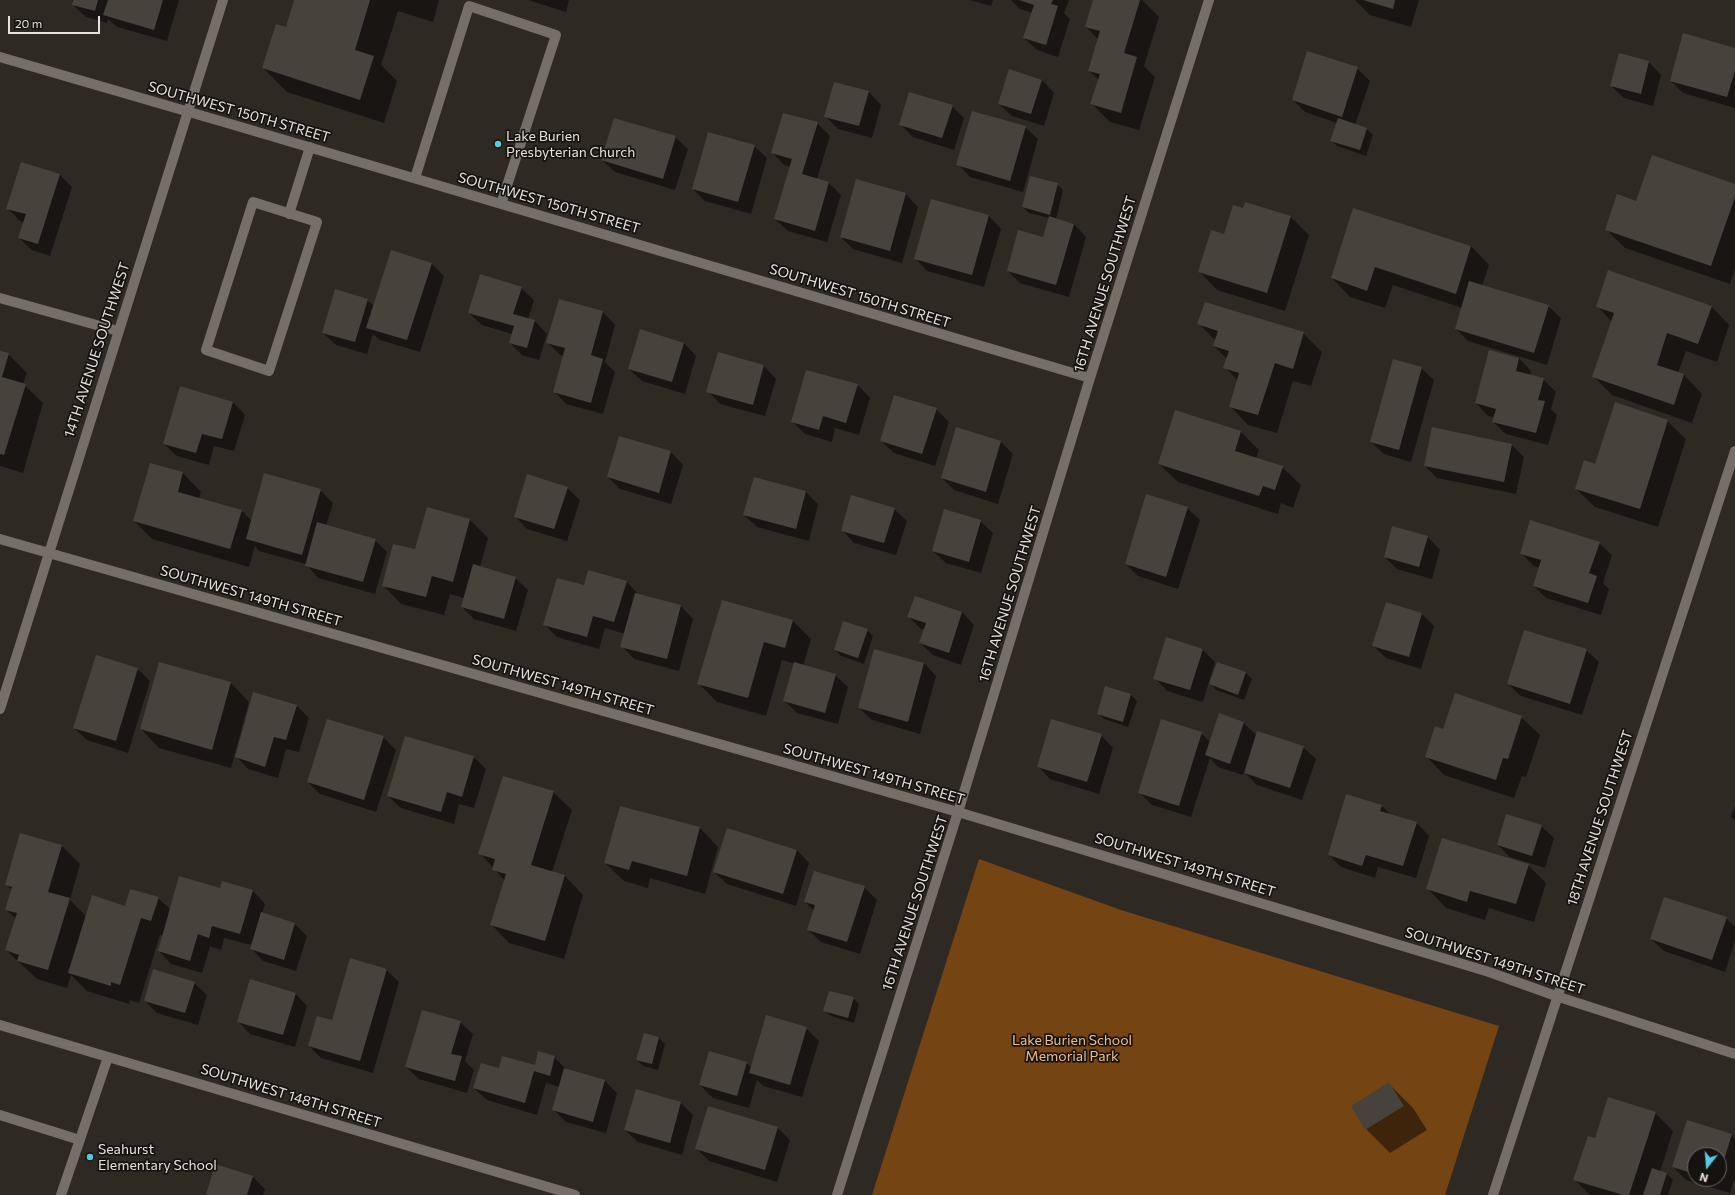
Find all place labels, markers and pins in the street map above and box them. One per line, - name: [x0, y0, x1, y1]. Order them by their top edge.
- place label: Lake Burien Presbyterian Church: [506, 128, 635, 160]
- marker: Lake Burien Presbyterian Church: [493, 139, 503, 149]
- place label: Seahurst Elementary School: [98, 1141, 217, 1174]
- marker: Seahurst Elementary School: [85, 1152, 95, 1162]

